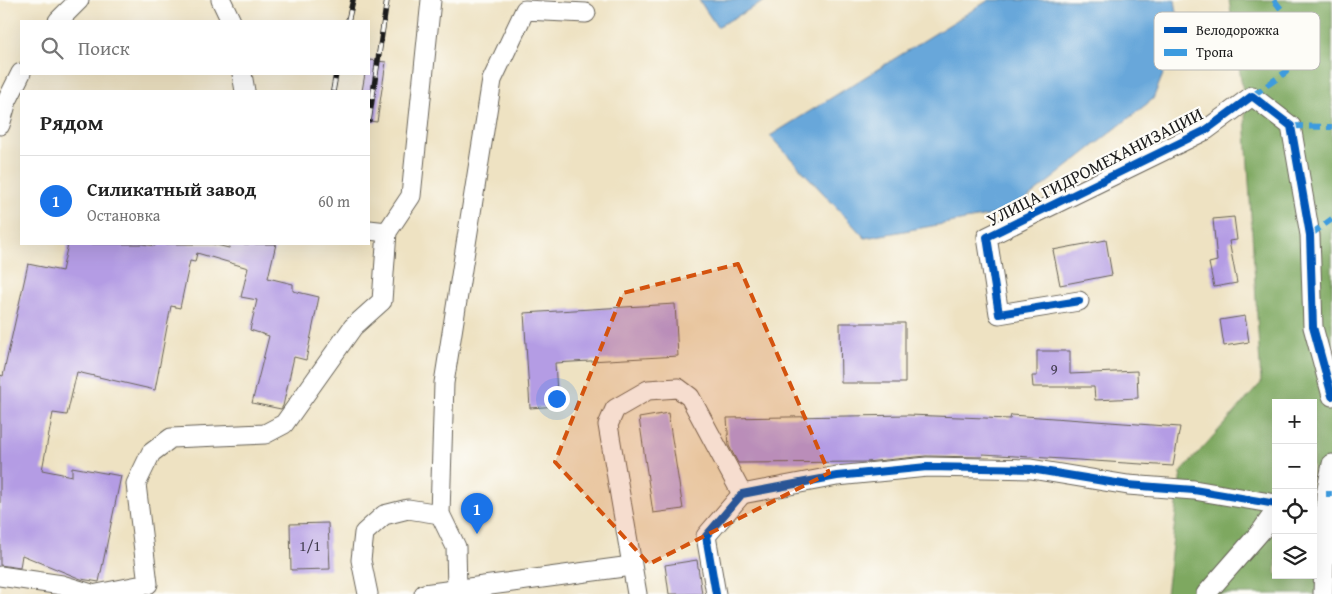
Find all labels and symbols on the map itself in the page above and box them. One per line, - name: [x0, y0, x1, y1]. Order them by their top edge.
- legend: [1154, 12, 1320, 70]
- text: Велодорожка: [1196, 20, 1279, 40]
- text: Тропа: [1196, 42, 1233, 62]
- street label: УЛИЦА ГИДРОМЕХАНИЗАЦИИ: [982, 100, 1208, 233]
- house number: 9: [1050, 358, 1058, 379]
- your location: [544, 386, 570, 412]
- pin: 1: [461, 493, 493, 534]
- house number: 1/1: [299, 535, 321, 556]

